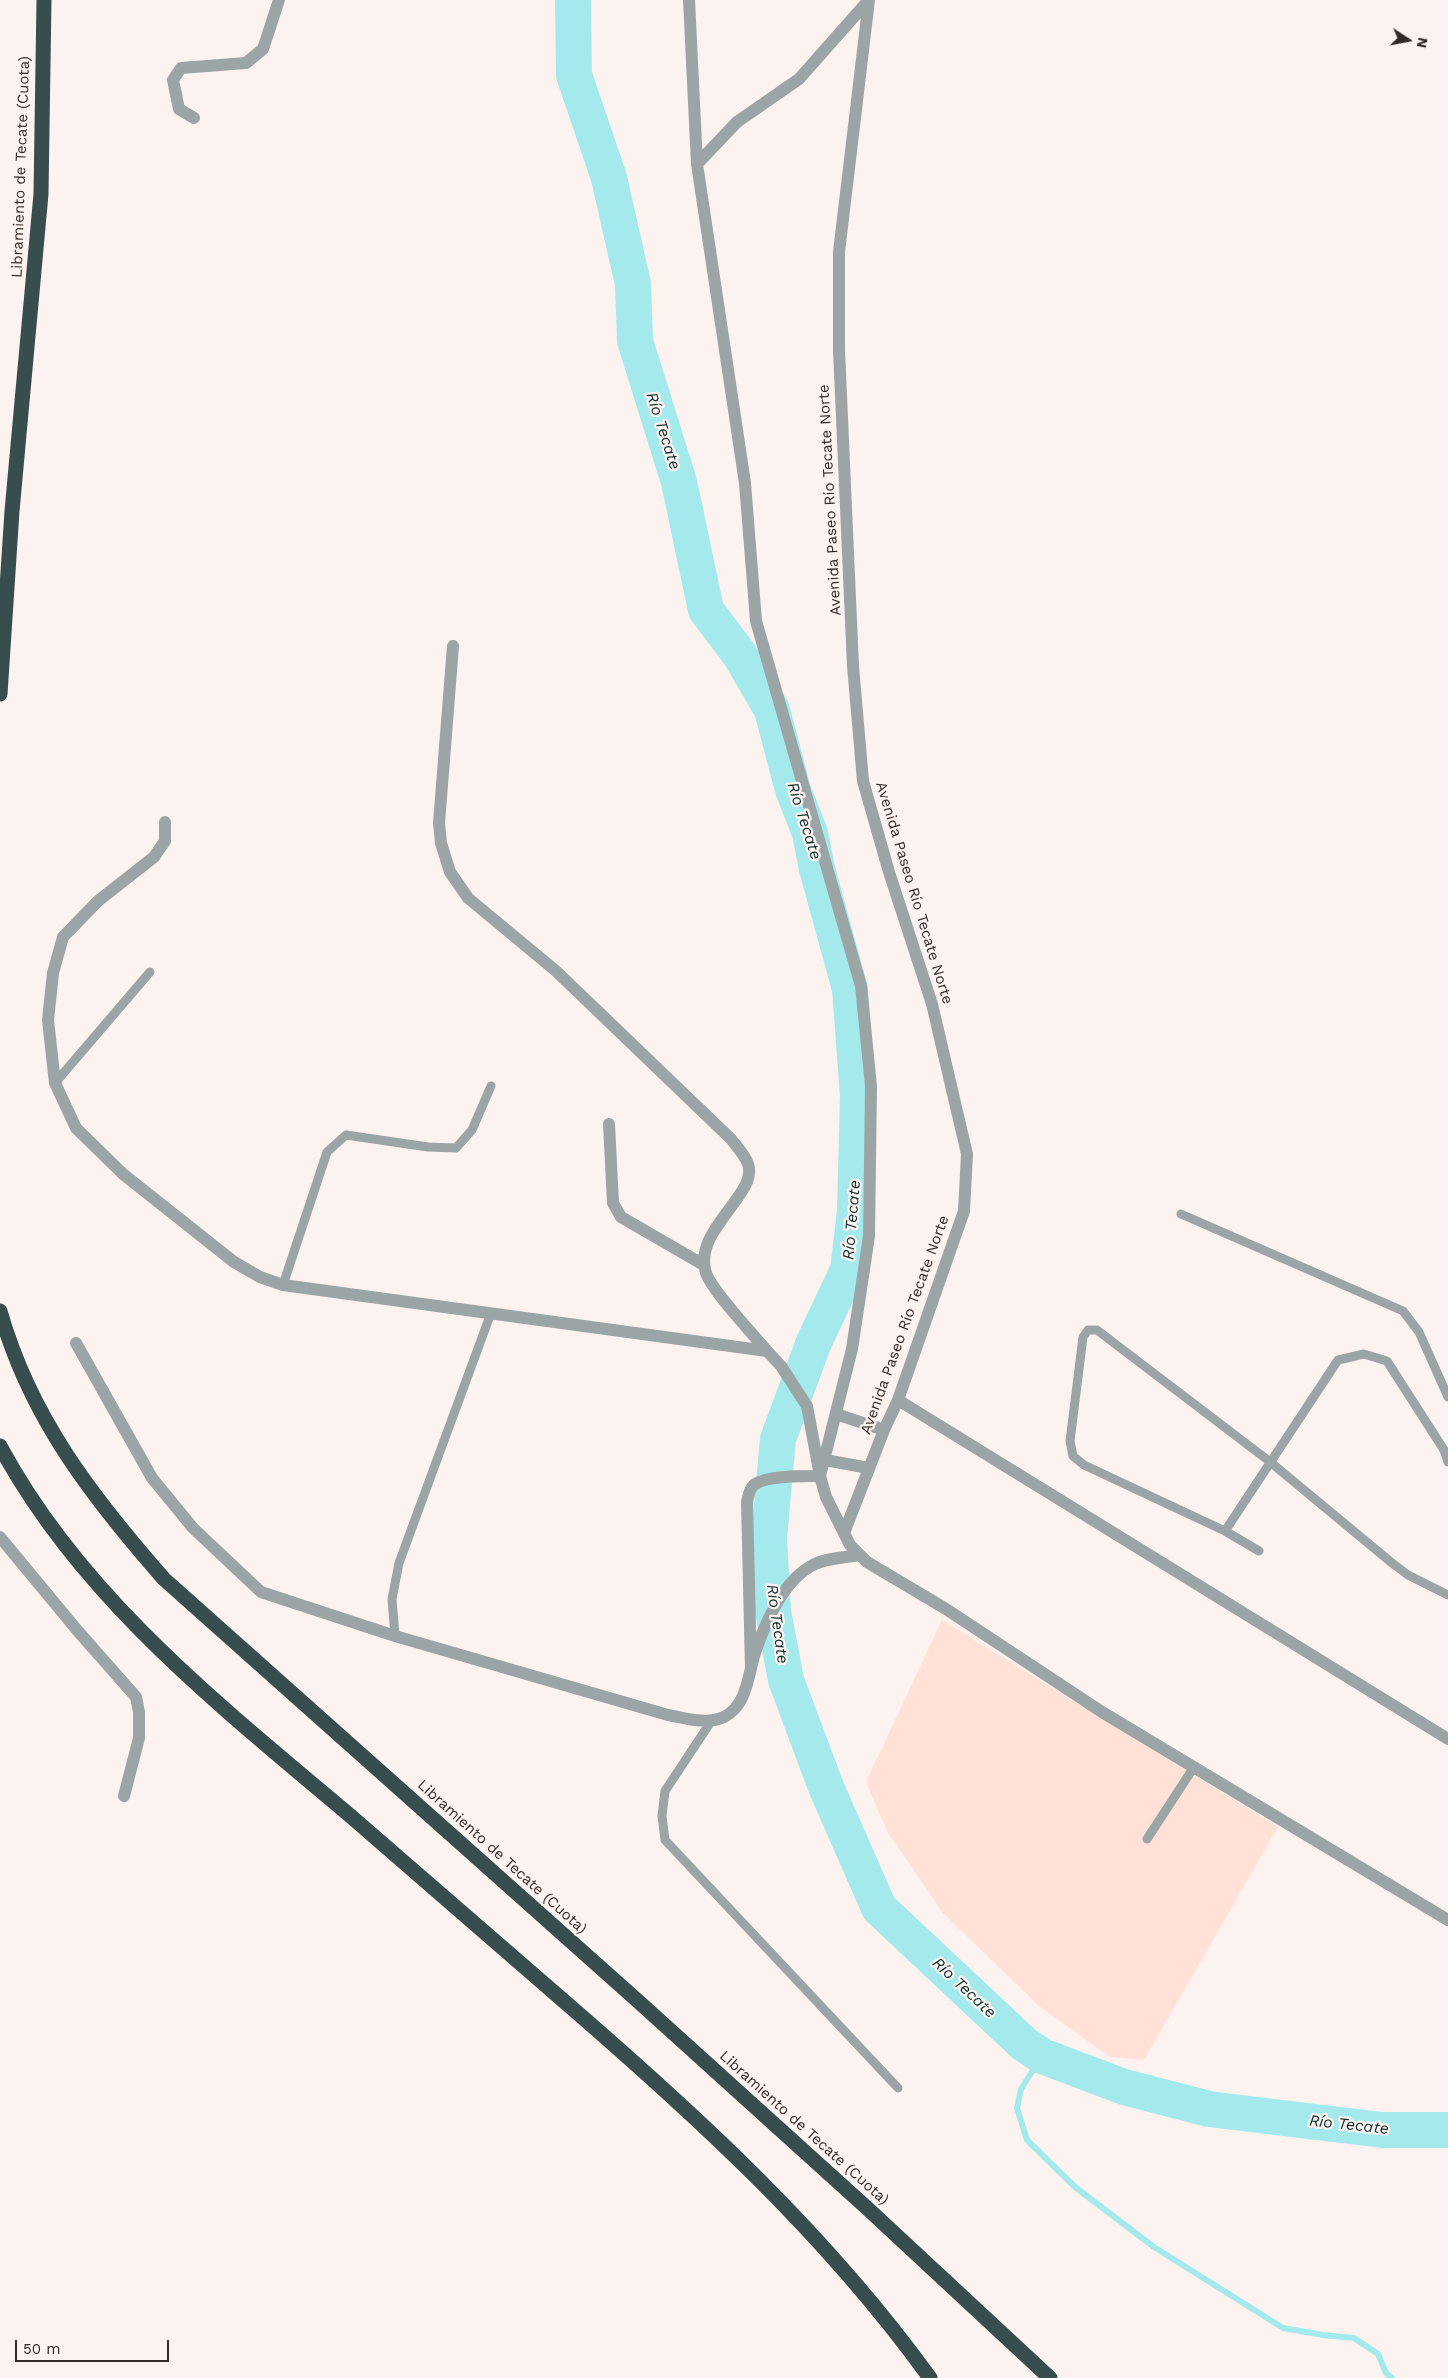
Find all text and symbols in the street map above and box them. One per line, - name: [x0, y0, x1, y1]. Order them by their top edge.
- north arrow: [1383, 15, 1433, 65]
- text: N: [1414, 36, 1432, 49]
- street label: Libramiento de Tecate (Cuota): [8, 56, 34, 278]
- street label: Avenida Paseo Río Tecate Norte: [815, 384, 845, 616]
- water label: Río Tecate: [641, 390, 685, 472]
- water label: Río Tecate: [782, 780, 826, 862]
- street label: Avenida Paseo Río Tecate Norte: [872, 780, 956, 1006]
- water label: Río Tecate: [839, 1179, 865, 1261]
- street label: Avenida Paseo Río Tecate Norte: [857, 1213, 953, 1437]
- water label: Río Tecate: [762, 1583, 792, 1665]
- street label: Libramiento de Tecate (Cuota): [414, 1776, 590, 1938]
- water label: Río Tecate: [928, 1954, 1000, 2022]
- street label: Libramiento de Tecate (Cuota): [716, 2047, 892, 2209]
- water label: Río Tecate: [1308, 2111, 1390, 2139]
- scale bar: [18, 2330, 171, 2362]
- text: 50 m: [23, 2340, 60, 2358]

